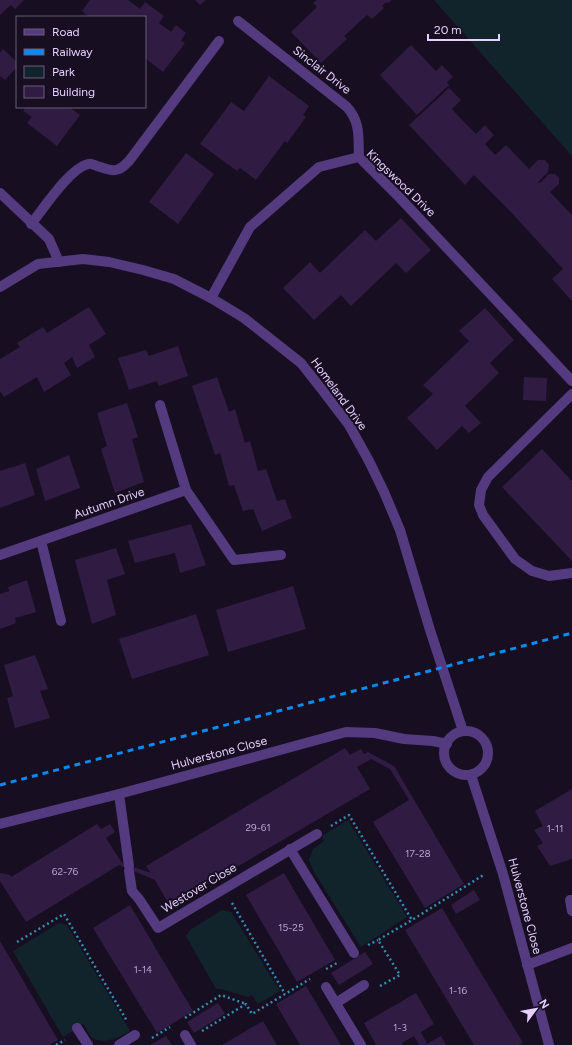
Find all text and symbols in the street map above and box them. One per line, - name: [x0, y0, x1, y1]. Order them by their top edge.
- legend: [16, 16, 146, 108]
- scale bar: [428, 16, 499, 42]
- text: 20 m: [434, 23, 462, 37]
- text: Road: [52, 25, 80, 39]
- street label: Sinclair Drive: [290, 43, 354, 97]
- text: Railway: [52, 45, 93, 59]
- text: Park: [52, 65, 75, 79]
- text: Building: [52, 85, 95, 99]
- street label: Kingswood Drive: [364, 147, 439, 220]
- street label: Homeland Drive: [308, 355, 370, 433]
- street label: Autumn Drive: [72, 484, 147, 522]
- street label: Hulverstone Close: [170, 733, 269, 773]
- house number: 29-61: [245, 821, 271, 834]
- house number: 1-11: [547, 822, 563, 835]
- house number: 17-28: [405, 847, 431, 860]
- street label: Hulverstone Close: [505, 857, 545, 956]
- street label: Westover Close: [159, 860, 239, 916]
- house number: 62-76: [52, 865, 79, 878]
- house number: 15-25: [278, 921, 304, 934]
- house number: 1-14: [134, 963, 152, 976]
- house number: 1-16: [449, 984, 467, 997]
- north arrow: [516, 989, 556, 1029]
- text: N: [536, 997, 552, 1011]
- house number: 1-3: [393, 1021, 407, 1034]

